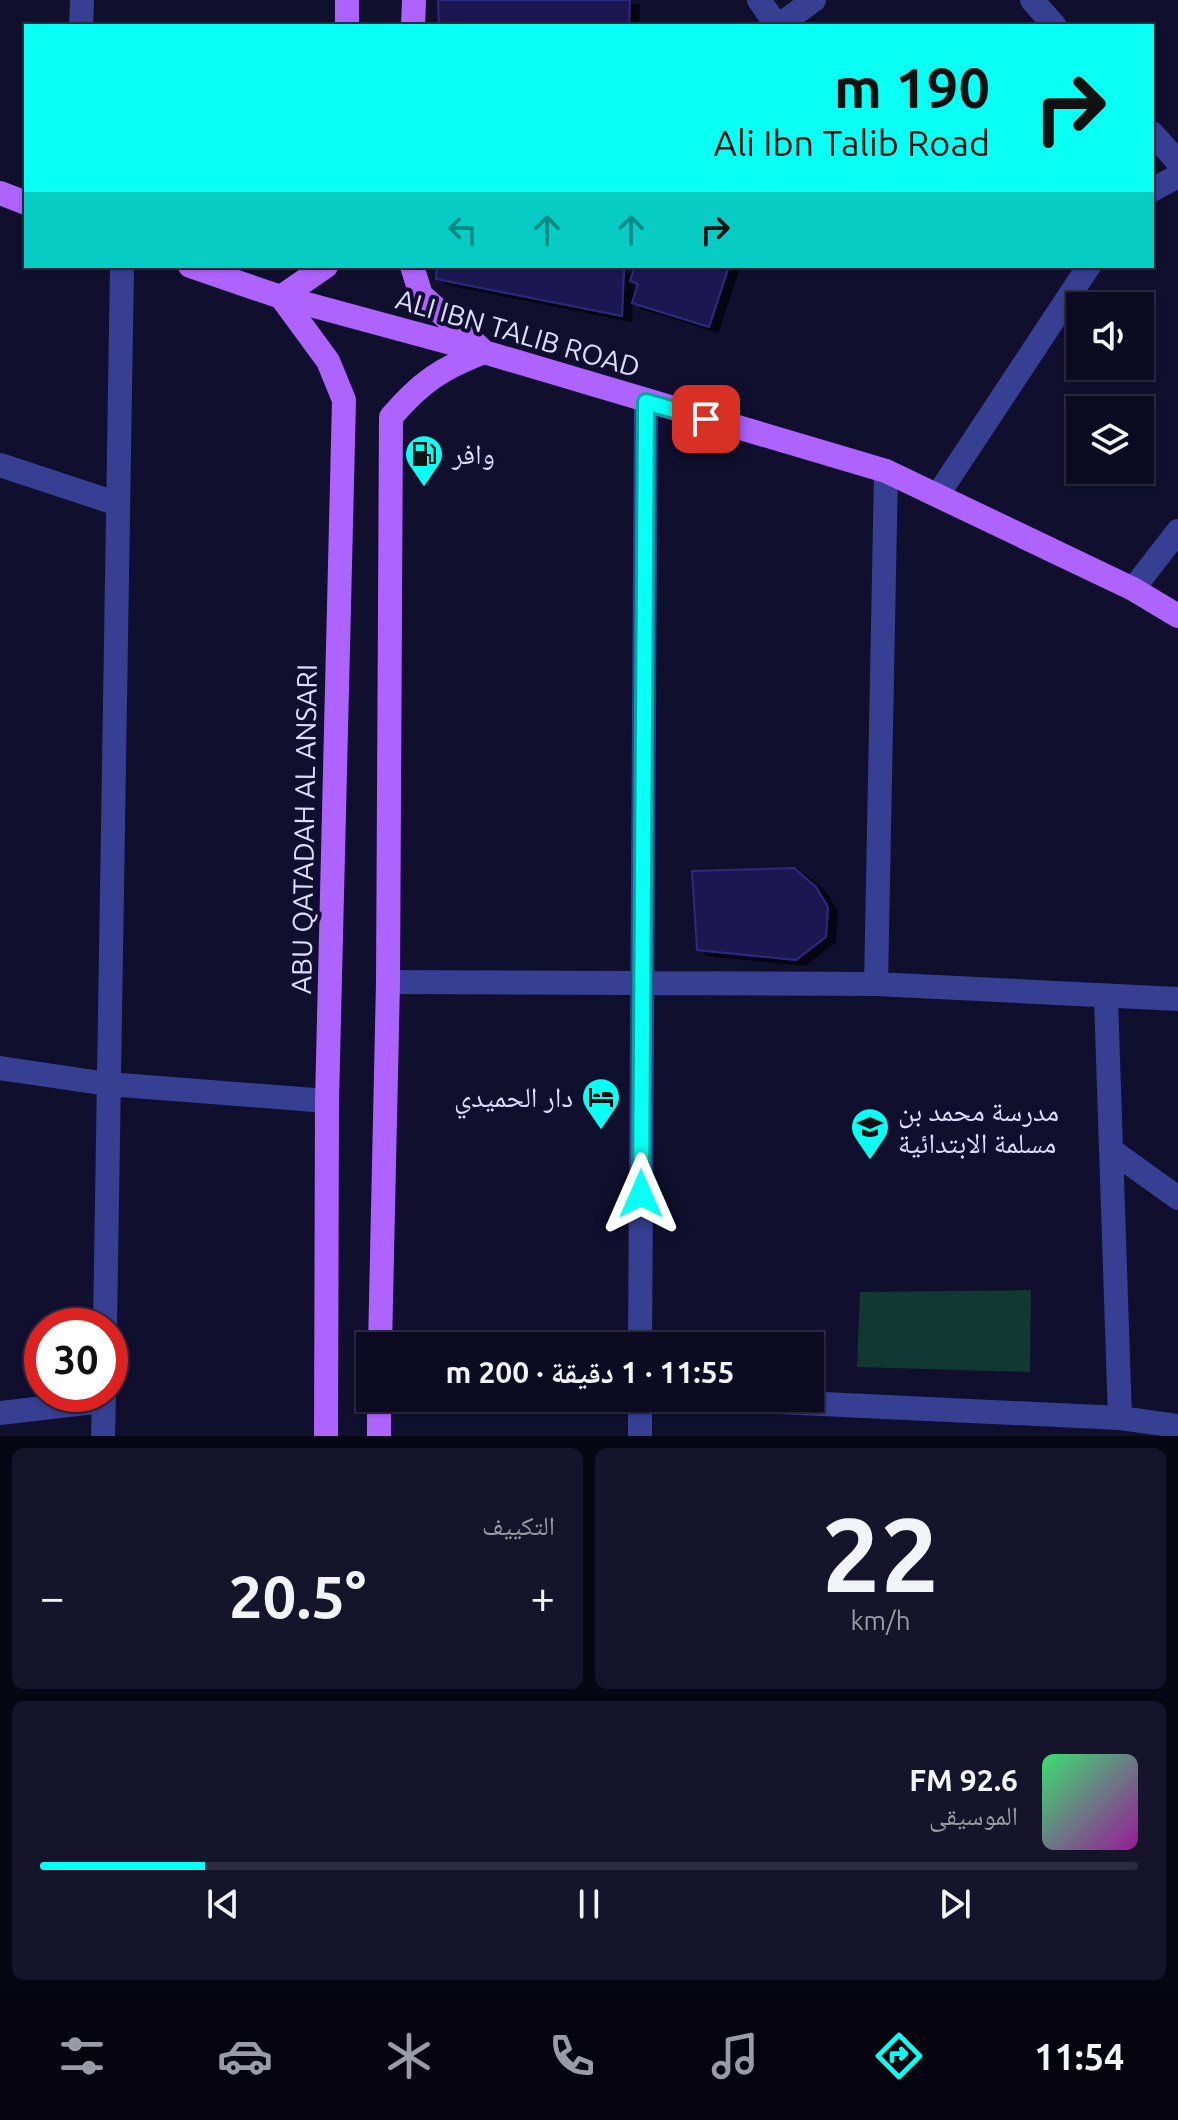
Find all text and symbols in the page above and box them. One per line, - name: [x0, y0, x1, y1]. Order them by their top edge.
- text: 190 m: [834, 56, 990, 119]
- icon: right: [1018, 56, 1122, 160]
- text: Ali Ibn Talib Road: [714, 122, 990, 163]
- icon: left: [441, 208, 485, 252]
- icon: ahead: [525, 208, 569, 252]
- icon: ahead: [609, 208, 653, 252]
- icon: right: [693, 208, 737, 252]
- street label: ALI IBN TALIB ROAD: [393, 283, 644, 382]
- map controls: [1066, 292, 1154, 484]
- button: sound: [1066, 292, 1154, 380]
- pin: [672, 385, 740, 453]
- button: layers: [1066, 396, 1154, 484]
- icon: arrive: [684, 397, 728, 441]
- fuel station icon: وافر: [403, 433, 445, 488]
- place label: وافر: [451, 438, 495, 470]
- street label: ABU QATADAH AL ANSARI: [285, 664, 322, 994]
- hotel icon: دار الحميدي: [580, 1076, 622, 1131]
- place label: دار الحميدي: [454, 1081, 573, 1120]
- place label: مدرسة محمد بن مسلمة الابتدائية: [898, 1095, 1059, 1159]
- school or university icon: مدرسة محمد بن مسلمة الابتدائية: [849, 1106, 891, 1161]
- position arrow: [599, 1152, 683, 1236]
- speed limit sign: 30: [24, 1308, 128, 1412]
- text: 11:55 · 1 دقيقة · 200 m: [445, 1355, 735, 1389]
- text: 22: [822, 1495, 939, 1612]
- text: التكييف: [482, 1511, 555, 1540]
- text: 20.5°: [229, 1562, 366, 1629]
- text: −: [40, 1572, 65, 1621]
- text: +: [530, 1572, 555, 1621]
- text: km/h: [850, 1606, 911, 1635]
- text: 92.6 FM: [909, 1763, 1018, 1797]
- text: الموسيقى: [929, 1801, 1018, 1830]
- icon: previous: [201, 1882, 245, 1926]
- icon: pause: [567, 1882, 611, 1926]
- icon: next: [933, 1882, 977, 1926]
- icon: filters: [54, 2028, 110, 2084]
- icon: car: [217, 2028, 273, 2084]
- icon: climate: [381, 2028, 437, 2084]
- icon: phone: [544, 2028, 600, 2084]
- icon: music: [707, 2028, 763, 2084]
- icon: directions: [871, 2028, 927, 2084]
- text: 11:54: [1034, 2036, 1124, 2077]

